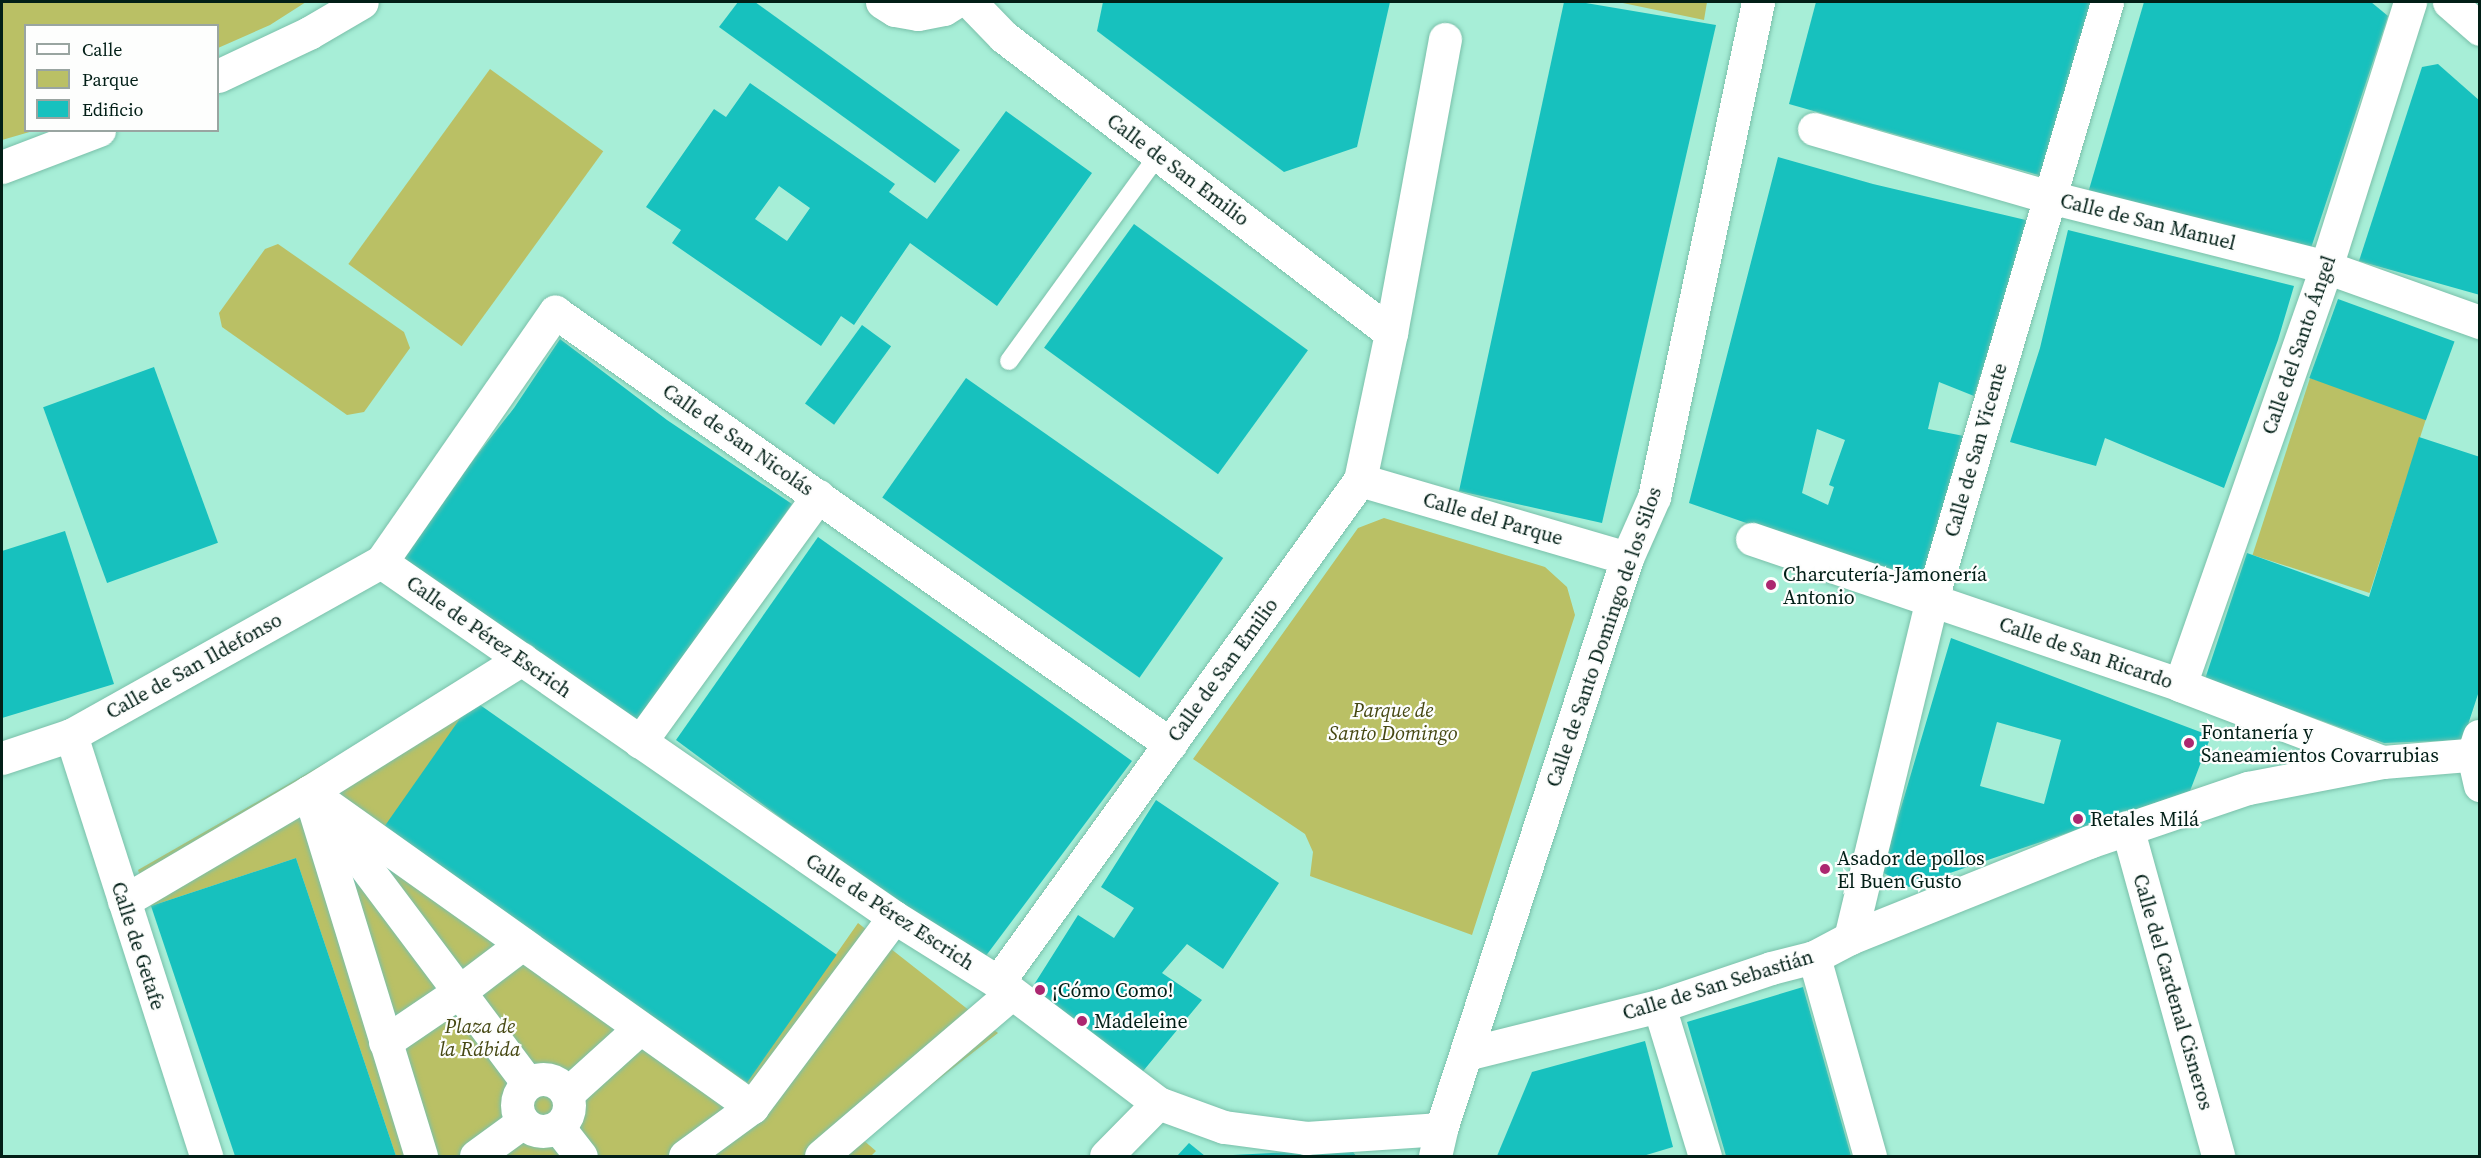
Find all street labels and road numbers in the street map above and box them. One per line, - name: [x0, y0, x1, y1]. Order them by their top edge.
- street label: Calle de San Emilio: [1102, 109, 1254, 231]
- street label: Calle de San Manuel: [2058, 189, 2238, 255]
- street label: Calle del Santo Ángel: [2257, 252, 2341, 438]
- street label: Calle de San Vicente: [1940, 360, 2012, 540]
- street label: Calle de San Nicolás: [658, 379, 818, 501]
- street label: Calle de Santo Domingo de los Silos: [1541, 484, 1667, 790]
- street label: Calle del Parque: [1420, 488, 1566, 550]
- street label: Calle de Pérez Escrich: [402, 571, 576, 703]
- street label: Calle de San Emilio: [1163, 593, 1283, 747]
- street label: Calle de San Ildefonso: [102, 608, 286, 724]
- street label: Calle de San Ricardo: [1996, 612, 2176, 694]
- street label: Calle de Pérez Escrich: [801, 849, 979, 975]
- street label: Calle del Cardenal Cisneros: [2128, 871, 2218, 1113]
- street label: Calle de Getafe: [106, 879, 170, 1013]
- street label: Calle de San Sebastián: [1620, 945, 1816, 1025]

